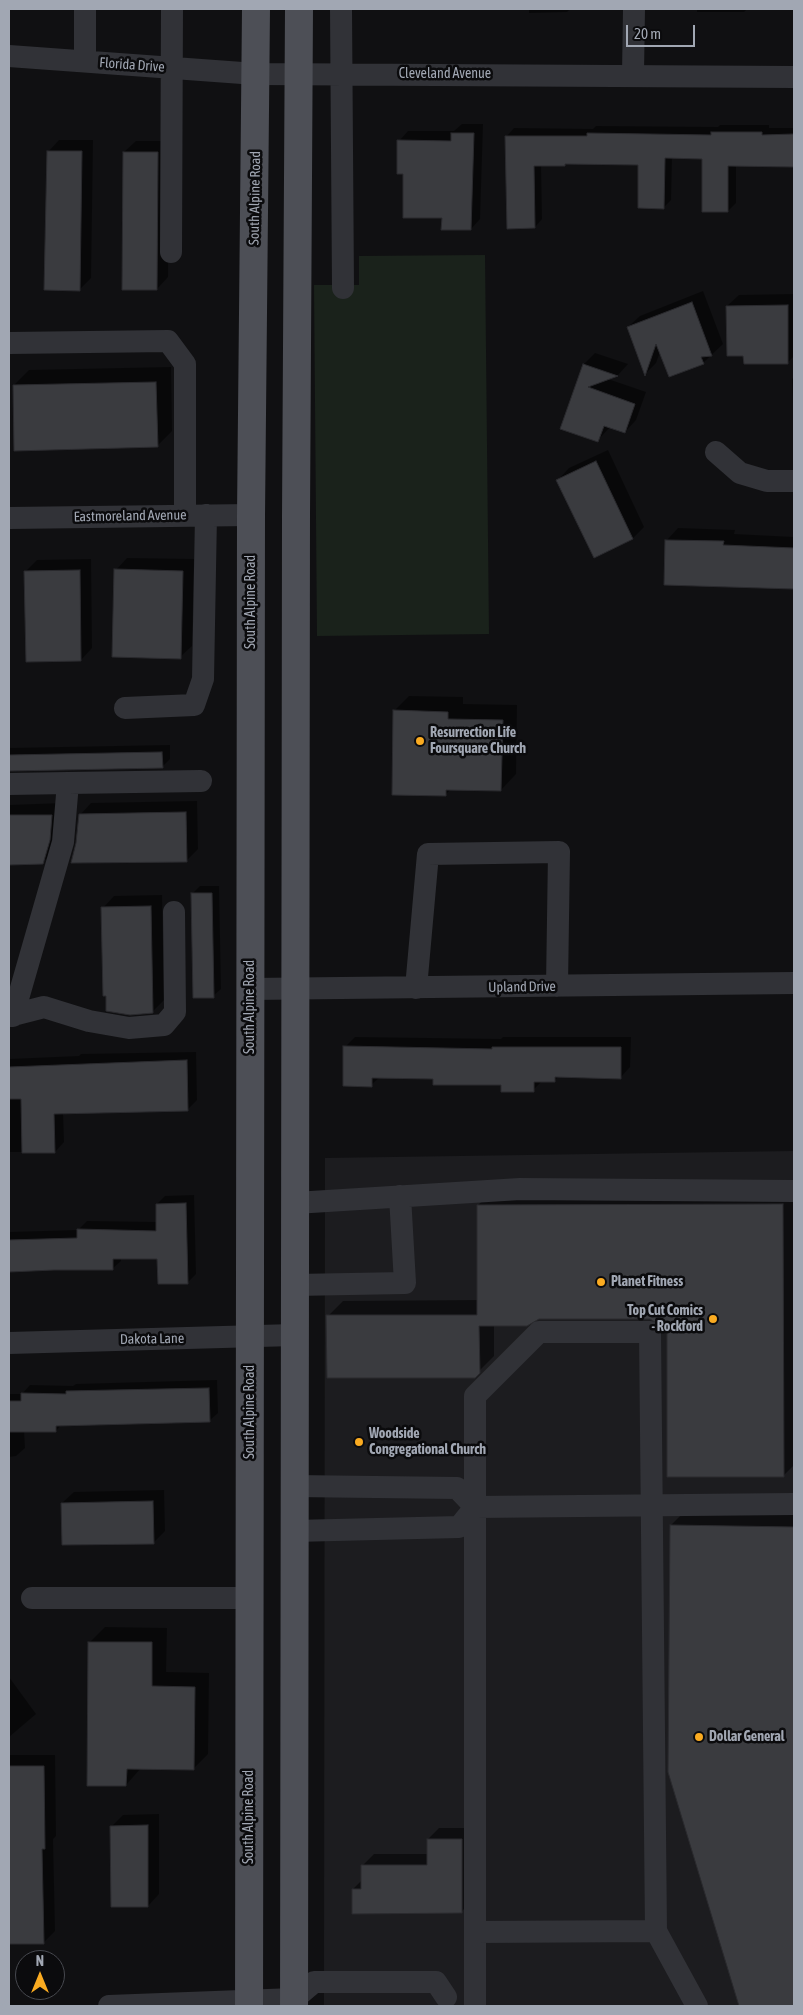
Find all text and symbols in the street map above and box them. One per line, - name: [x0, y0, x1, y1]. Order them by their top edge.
- scale bar: [628, 15, 697, 47]
- text: 20 m: [634, 25, 661, 42]
- street label: Florida Drive: [99, 54, 165, 76]
- street label: Cleveland Avenue: [399, 66, 491, 82]
- street label: South Alpine Road: [246, 151, 264, 245]
- street label: Eastmoreland Avenue: [73, 507, 187, 525]
- street label: South Alpine Road: [243, 555, 259, 649]
- place label: Resurrection Life Foursquare Church: [430, 725, 526, 758]
- marker: Resurrection Life Foursquare Church: [414, 735, 426, 747]
- street label: South Alpine Road: [242, 960, 258, 1054]
- street label: Upland Drive: [488, 978, 556, 996]
- place label: Planet Fitness: [611, 1274, 683, 1290]
- marker: Planet Fitness: [595, 1276, 607, 1288]
- place label: Top Cut Comics - Rockford: [627, 1303, 703, 1335]
- marker: Top Cut Comics - Rockford: [707, 1313, 719, 1325]
- street label: Dakota Lane: [120, 1330, 184, 1348]
- street label: South Alpine Road: [242, 1365, 258, 1459]
- place label: Woodside Congregational Church: [369, 1426, 486, 1458]
- marker: Woodside Congregational Church: [353, 1436, 365, 1448]
- place label: Dollar General: [709, 1729, 784, 1745]
- marker: Dollar General: [693, 1731, 705, 1743]
- street label: South Alpine Road: [241, 1770, 257, 1864]
- north arrow: [15, 1950, 65, 2000]
- text: N: [36, 1953, 44, 1969]

